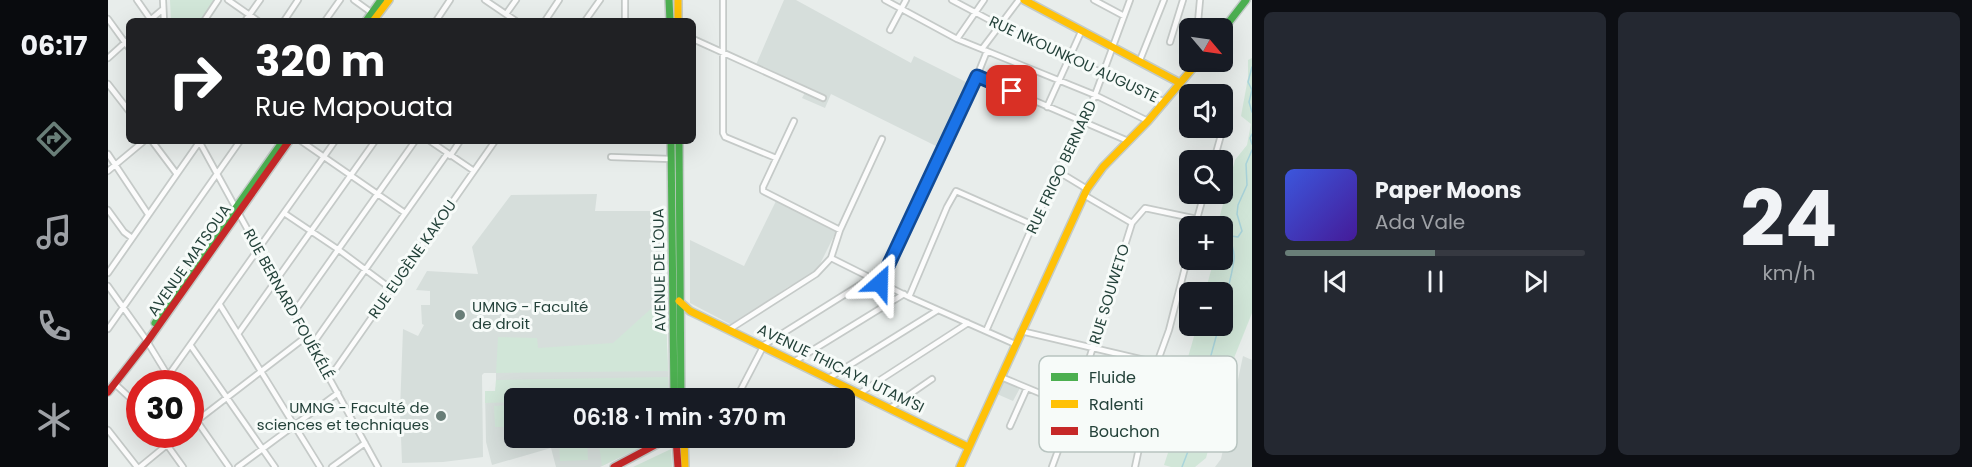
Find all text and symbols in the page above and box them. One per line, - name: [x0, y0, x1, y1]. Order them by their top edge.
- street label: RUE NKOUNKOU AUGUSTE: [986, 10, 1162, 108]
- north arrow: [1179, 18, 1233, 72]
- map controls: [1179, 18, 1233, 336]
- text: 06:17: [20, 27, 88, 64]
- text: 320 m: [255, 32, 385, 91]
- icon: right: [156, 42, 234, 120]
- pin: [986, 65, 1037, 116]
- icon: arrive: [995, 74, 1028, 107]
- button: sound: [1179, 84, 1233, 138]
- text: Rue Mapouata: [255, 88, 453, 125]
- street label: RUE FRIGO BERNARD: [1021, 97, 1101, 237]
- icon: directions: [33, 118, 75, 160]
- button: search: [1179, 150, 1233, 204]
- text: 24: [1740, 164, 1838, 273]
- text: Paper Moons: [1375, 175, 1522, 206]
- street label: RUE EUGÈNE KAKOU: [363, 195, 461, 323]
- street label: AVENUE MATSOUA: [142, 200, 236, 320]
- street label: AVENUE DE L'OUA: [647, 208, 671, 332]
- text: Ada Vale: [1375, 208, 1465, 236]
- icon: music: [33, 211, 75, 253]
- button: +: [1179, 216, 1233, 270]
- street label: RUE BERNARD FOUÉKÉLÉ: [239, 225, 339, 383]
- street label: RUE SOUWETO: [1084, 241, 1134, 347]
- position arrow: [848, 251, 912, 315]
- text: km/h: [1762, 259, 1816, 287]
- icon: previous: [1319, 265, 1352, 298]
- icon: pause: [1419, 265, 1452, 298]
- icon: next: [1519, 265, 1552, 298]
- button: −: [1179, 282, 1233, 336]
- place label: UMNG - Faculté de droit: [472, 296, 588, 334]
- icon: phone: [33, 305, 75, 347]
- marker: UMNG - Faculté de droit: [453, 308, 467, 322]
- street label: AVENUE THICAYA UTAM'SI: [754, 318, 928, 418]
- legend: [1039, 356, 1237, 452]
- text: Fluide: [1089, 366, 1136, 389]
- speed limit sign: 30: [126, 370, 204, 448]
- text: Ralenti: [1089, 393, 1143, 416]
- place label: UMNG - Faculté de sciences et techniques: [257, 397, 429, 435]
- icon: climate: [33, 399, 75, 441]
- text: 06:18 · 1 min · 370 m: [573, 402, 786, 433]
- marker: UMNG - Faculté de sciences et techniques: [434, 409, 448, 423]
- text: Bouchon: [1089, 420, 1160, 443]

